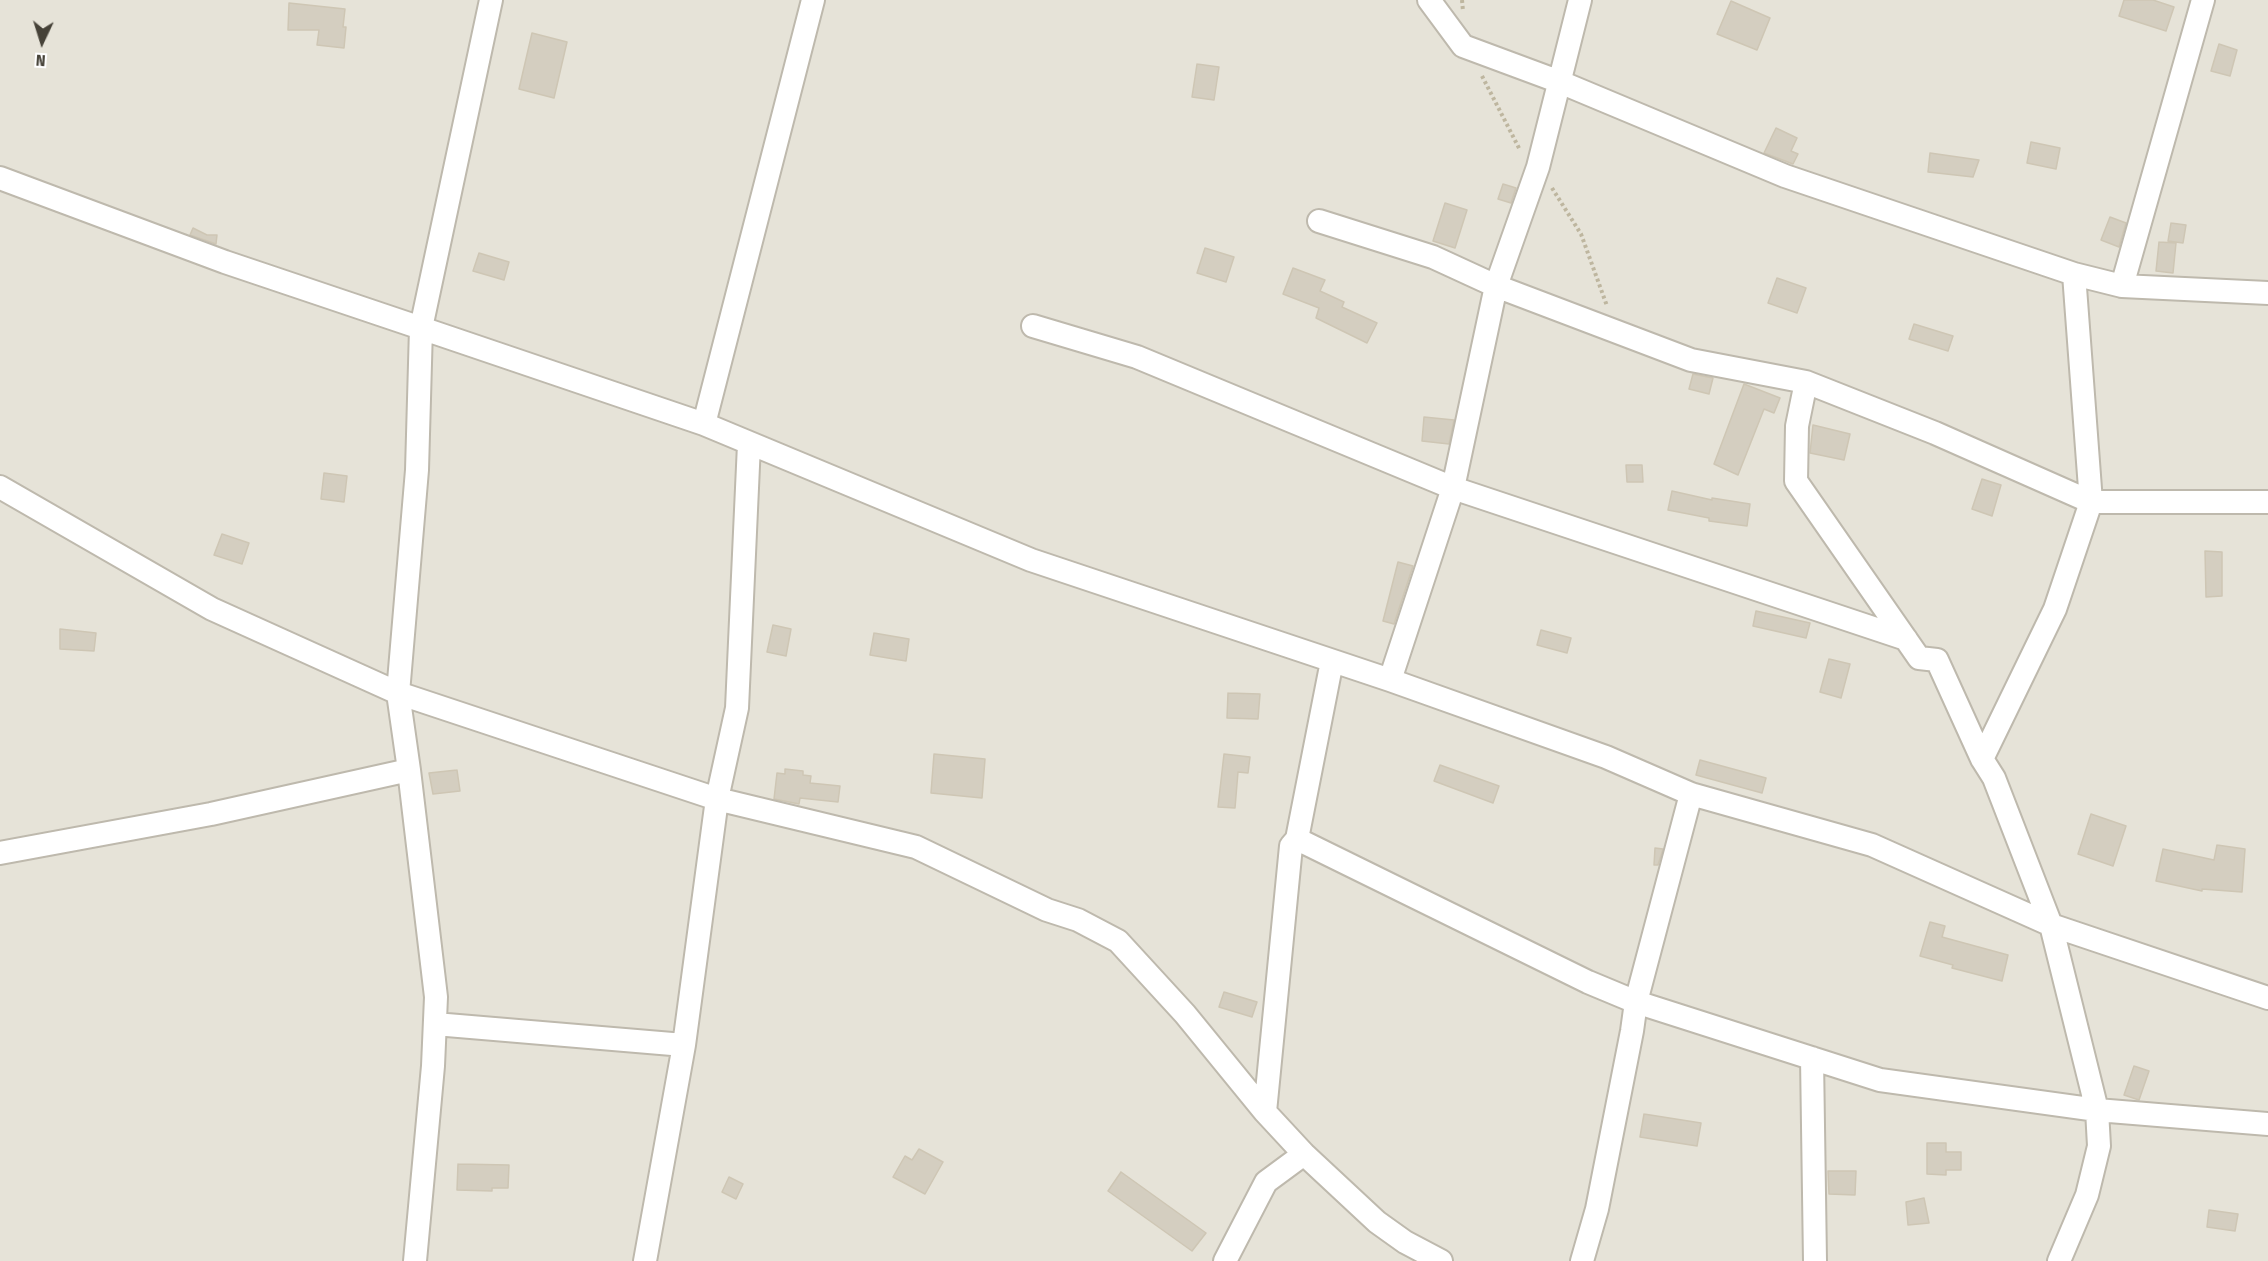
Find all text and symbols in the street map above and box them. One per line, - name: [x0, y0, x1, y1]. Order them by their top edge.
- north arrow: [12, 12, 72, 72]
- text: N: [35, 51, 46, 70]

